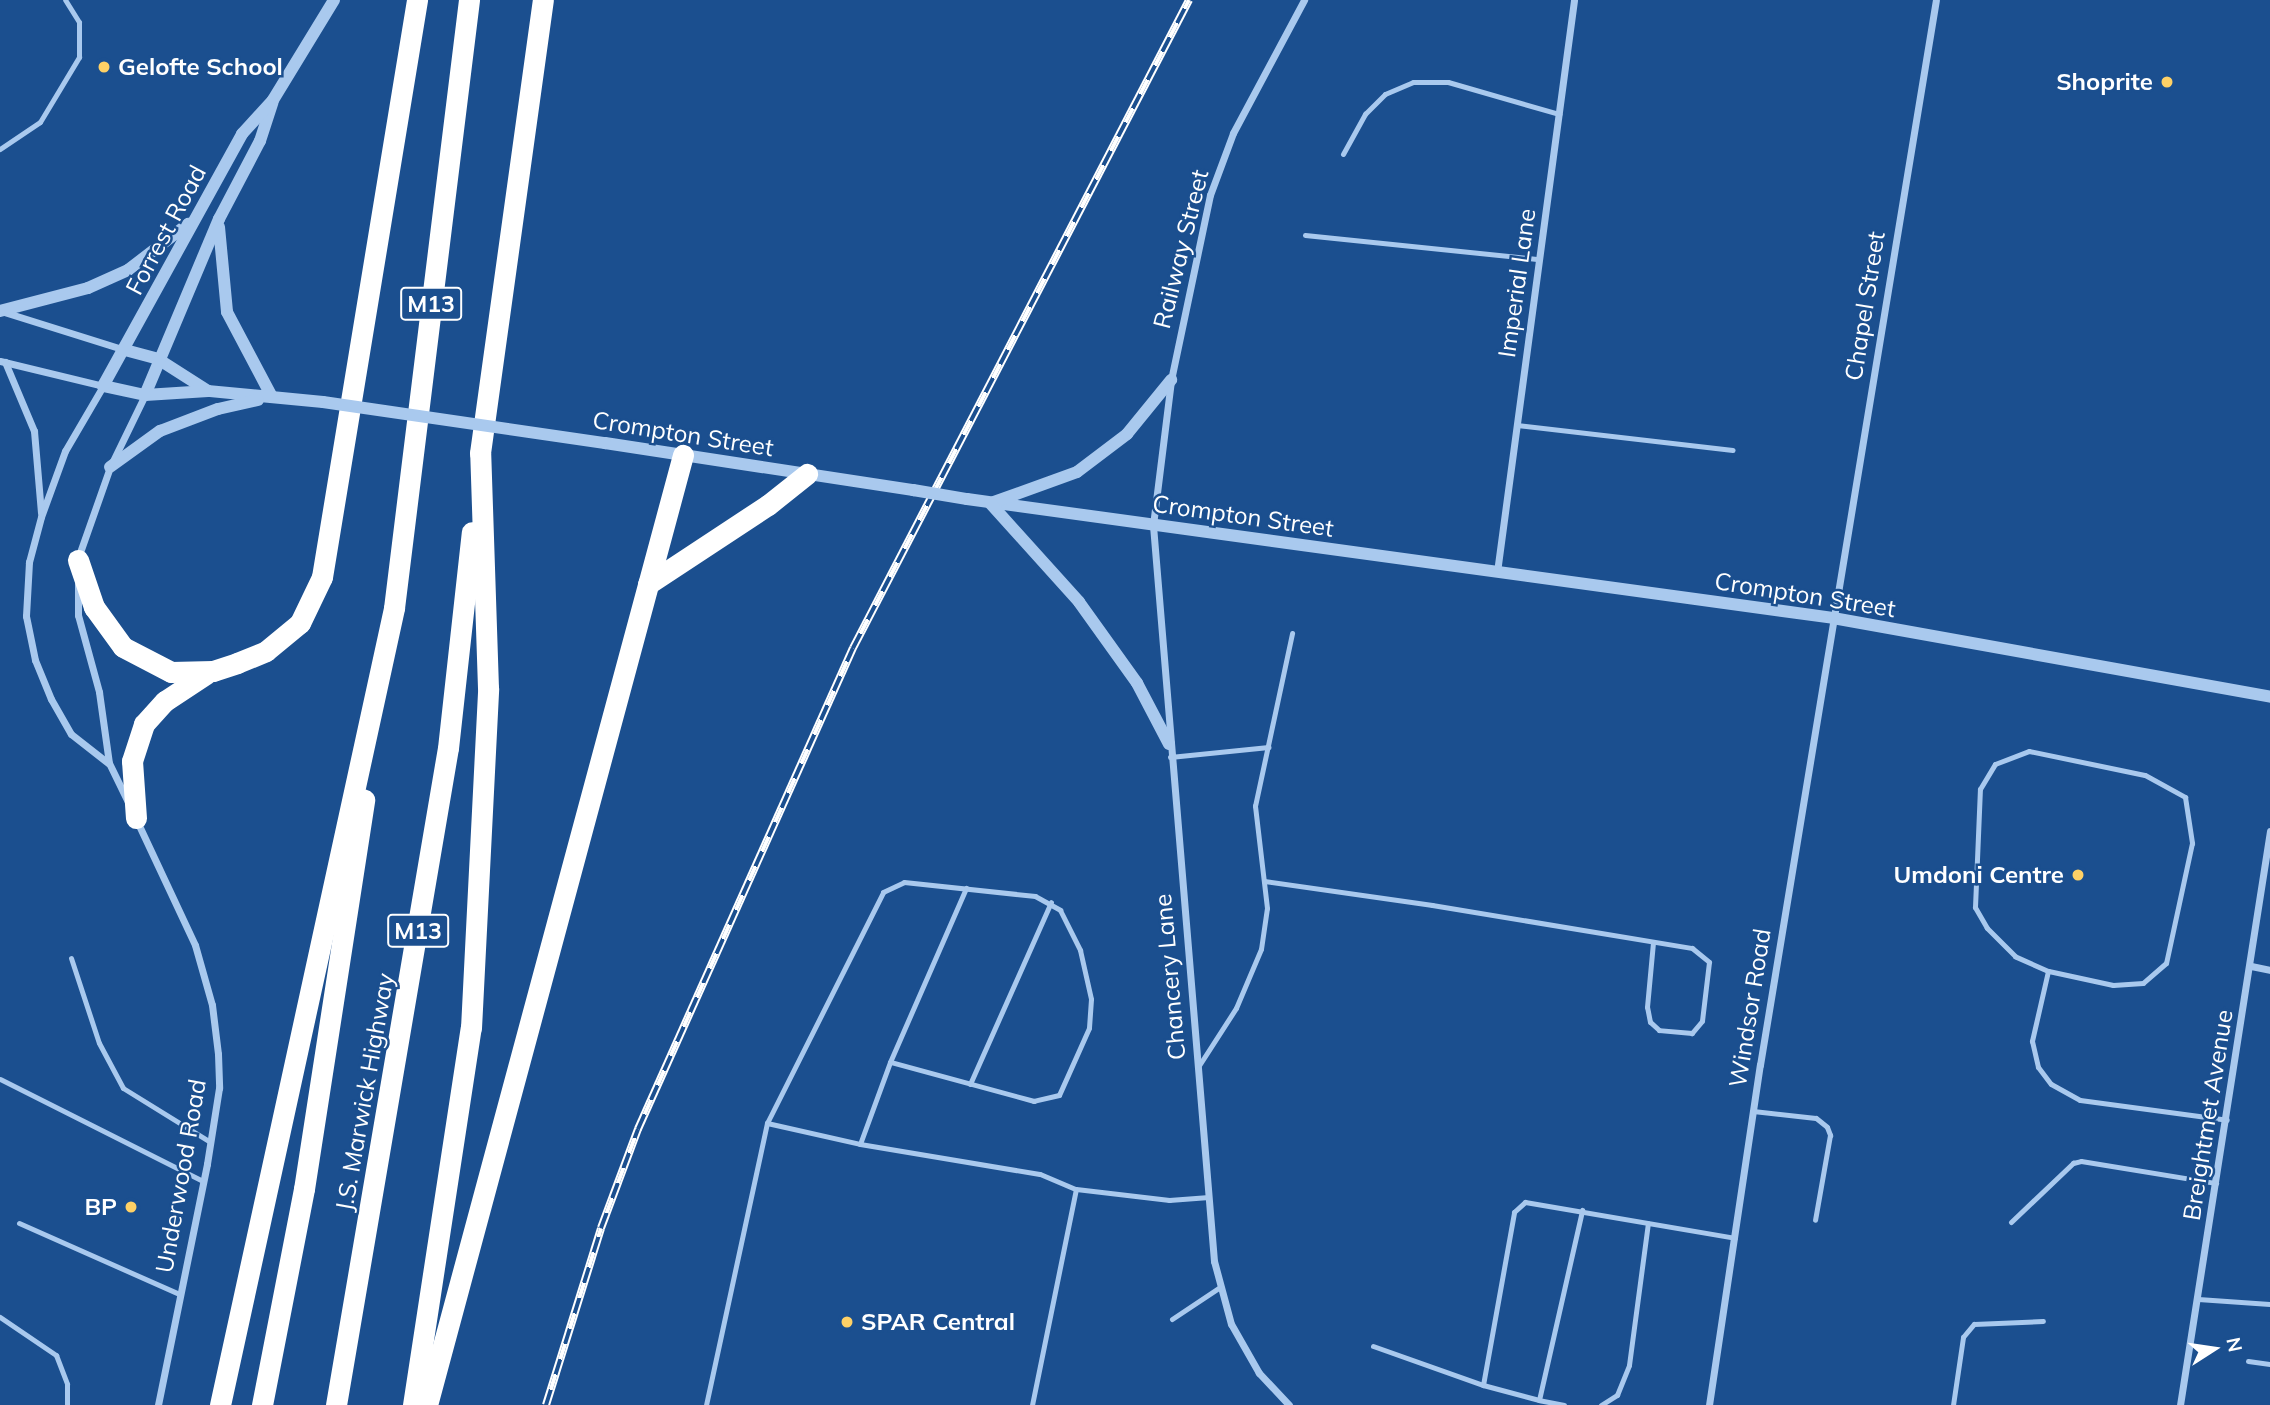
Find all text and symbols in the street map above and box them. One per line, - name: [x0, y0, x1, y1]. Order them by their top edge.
- place label: Gelofte School: [118, 53, 283, 81]
- marker: Gelofte School: [96, 59, 112, 75]
- place label: Shoprite: [2056, 68, 2153, 96]
- marker: Shoprite: [2159, 74, 2175, 90]
- street label: Forrest Road: [120, 160, 212, 300]
- street label: Railway Street: [1147, 167, 1215, 331]
- street label: Imperial Lane: [1492, 207, 1542, 359]
- street label: Chapel Street: [1839, 229, 1891, 383]
- road number: M13: [400, 284, 462, 324]
- street label: Crompton Street: [591, 405, 775, 463]
- street label: Crompton Street: [1151, 489, 1335, 543]
- street label: Crompton Street: [1713, 566, 1897, 624]
- place label: Umdoni Centre: [1894, 861, 2064, 889]
- marker: Umdoni Centre: [2070, 867, 2086, 883]
- street label: Chancery Lane: [1148, 893, 1192, 1061]
- road number: M13: [386, 912, 450, 950]
- street label: Windsor Road: [1723, 927, 1777, 1089]
- street label: J.S. Marwick Highway: [330, 971, 400, 1213]
- street label: Breightmet Avenue: [2177, 1008, 2239, 1222]
- street label: Underwood Road: [150, 1077, 212, 1275]
- place label: BP: [84, 1193, 117, 1221]
- marker: BP: [123, 1199, 139, 1215]
- place label: SPAR Central: [861, 1308, 1015, 1336]
- marker: SPAR Central: [839, 1314, 855, 1330]
- north arrow: [2179, 1314, 2249, 1384]
- text: N: [2221, 1335, 2248, 1354]

